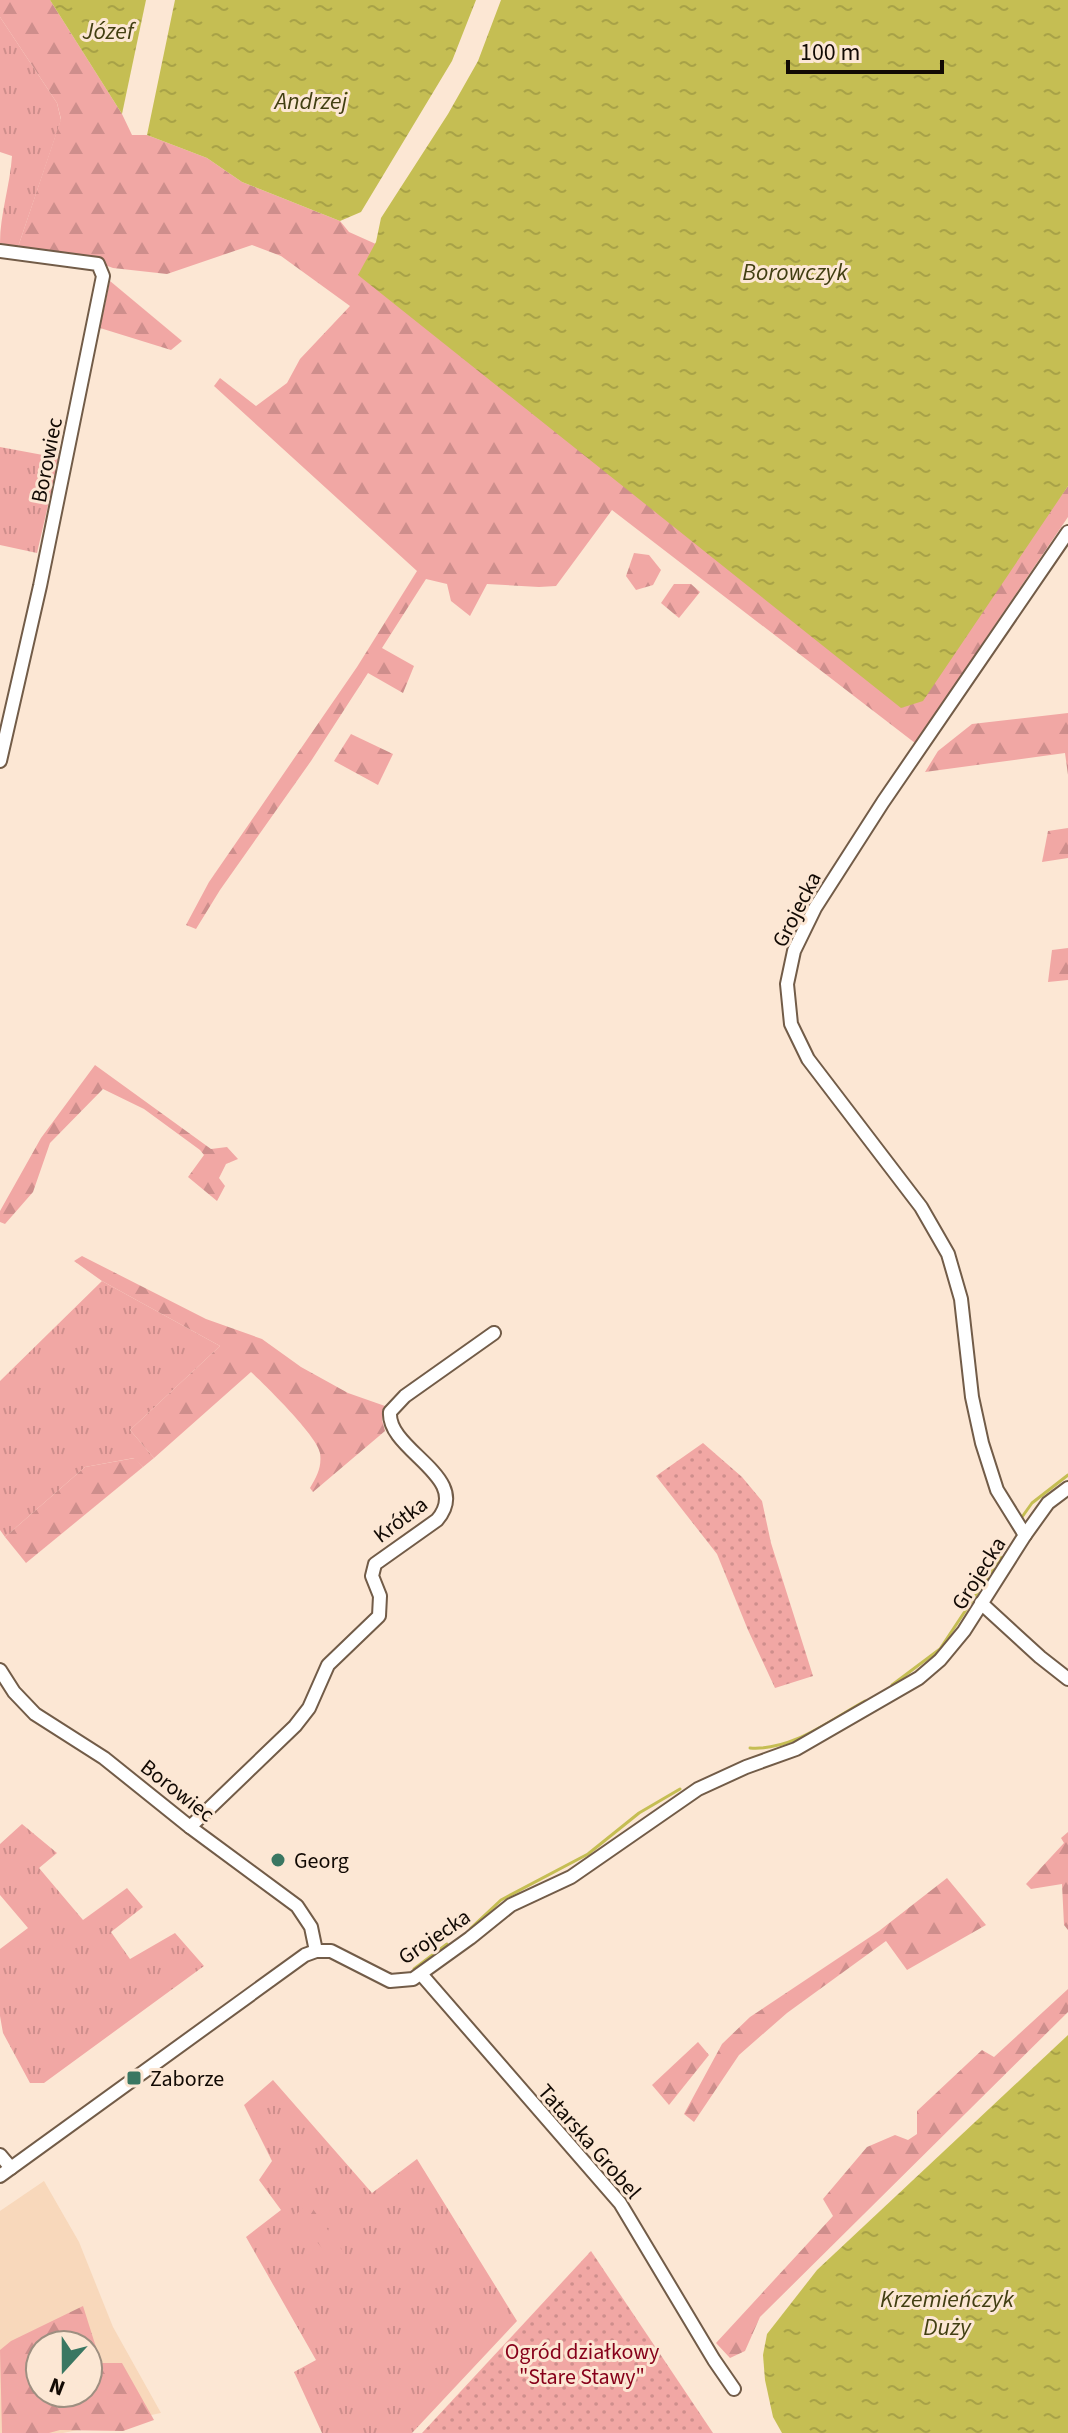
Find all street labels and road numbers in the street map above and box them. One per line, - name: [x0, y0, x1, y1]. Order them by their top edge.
- street label: Borowiec: [23, 415, 71, 506]
- street label: Grojecka: [764, 866, 830, 953]
- street label: Krótka: [367, 1489, 435, 1551]
- street label: Grojecka: [944, 1531, 1014, 1616]
- street label: Borowiec: [134, 1752, 221, 1830]
- street label: Grojecka: [392, 1901, 477, 1973]
- street label: Tatarska Grobel: [530, 2077, 648, 2206]

